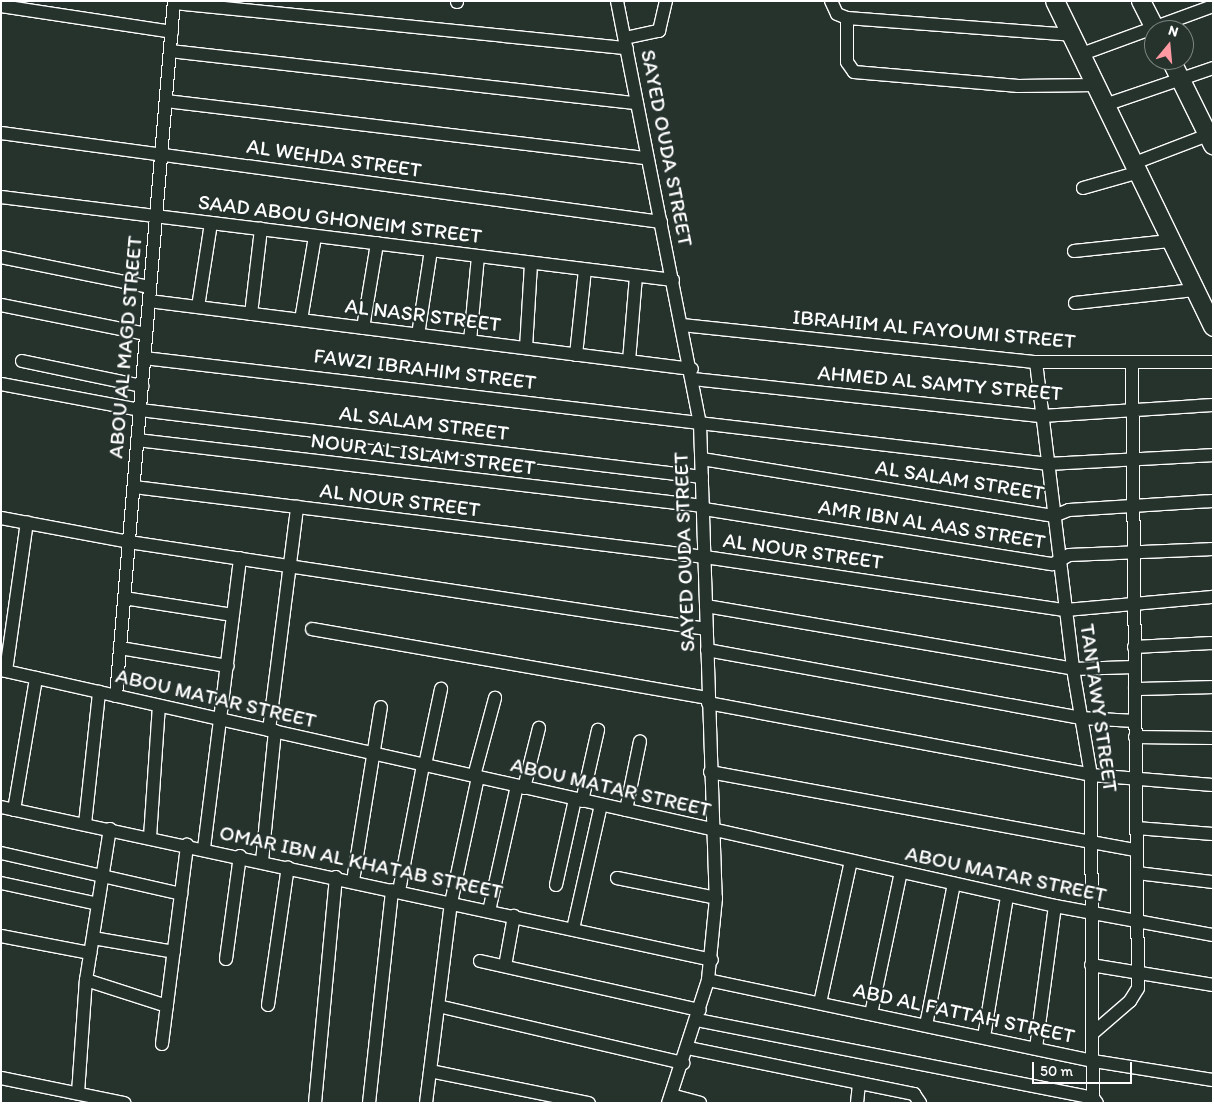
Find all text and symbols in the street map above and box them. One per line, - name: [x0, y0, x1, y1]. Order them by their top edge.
- north arrow: [1144, 20, 1194, 70]
- text: N: [1166, 22, 1180, 41]
- street label: SAYED OUDA STREET: [636, 47, 698, 249]
- street label: AL WEHDA STREET: [245, 133, 423, 183]
- street label: SAAD ABOU GHONEIM STREET: [195, 189, 485, 249]
- street label: ABOU AL MAGD STREET: [103, 234, 147, 460]
- street label: AL NASR STREET: [343, 293, 503, 337]
- street label: IBRAHIM AL FAYOUMI STREET: [791, 304, 1077, 354]
- street label: FAWZI IBRAHIM STREET: [311, 343, 539, 395]
- street label: AHMED AL SAMTY STREET: [816, 360, 1064, 406]
- street label: AL SALAM STREET: [338, 400, 510, 446]
- street label: NOUR AL ISLAM STREET: [309, 428, 537, 480]
- street label: SAYED OUDA STREET: [668, 451, 700, 653]
- street label: AL SALAM STREET: [874, 454, 1046, 506]
- street label: AL NOUR STREET: [318, 478, 482, 522]
- street label: AMR IBN AL AAS STREET: [816, 493, 1048, 555]
- street label: AL NOUR STREET: [721, 527, 885, 575]
- street label: TANTAWY STREET: [1075, 622, 1123, 794]
- street label: ABOU MATAR STREET: [113, 663, 319, 733]
- street label: ABOU MATAR STREET: [508, 752, 714, 822]
- street label: OMAR IBN AL KHATAB STREET: [217, 820, 505, 904]
- street label: ABOU MATAR STREET: [903, 840, 1109, 908]
- street label: ABD AL FATTAH STREET: [851, 977, 1077, 1049]
- scale bar: [1034, 1052, 1134, 1084]
- text: 50 m: [1040, 1062, 1073, 1080]

